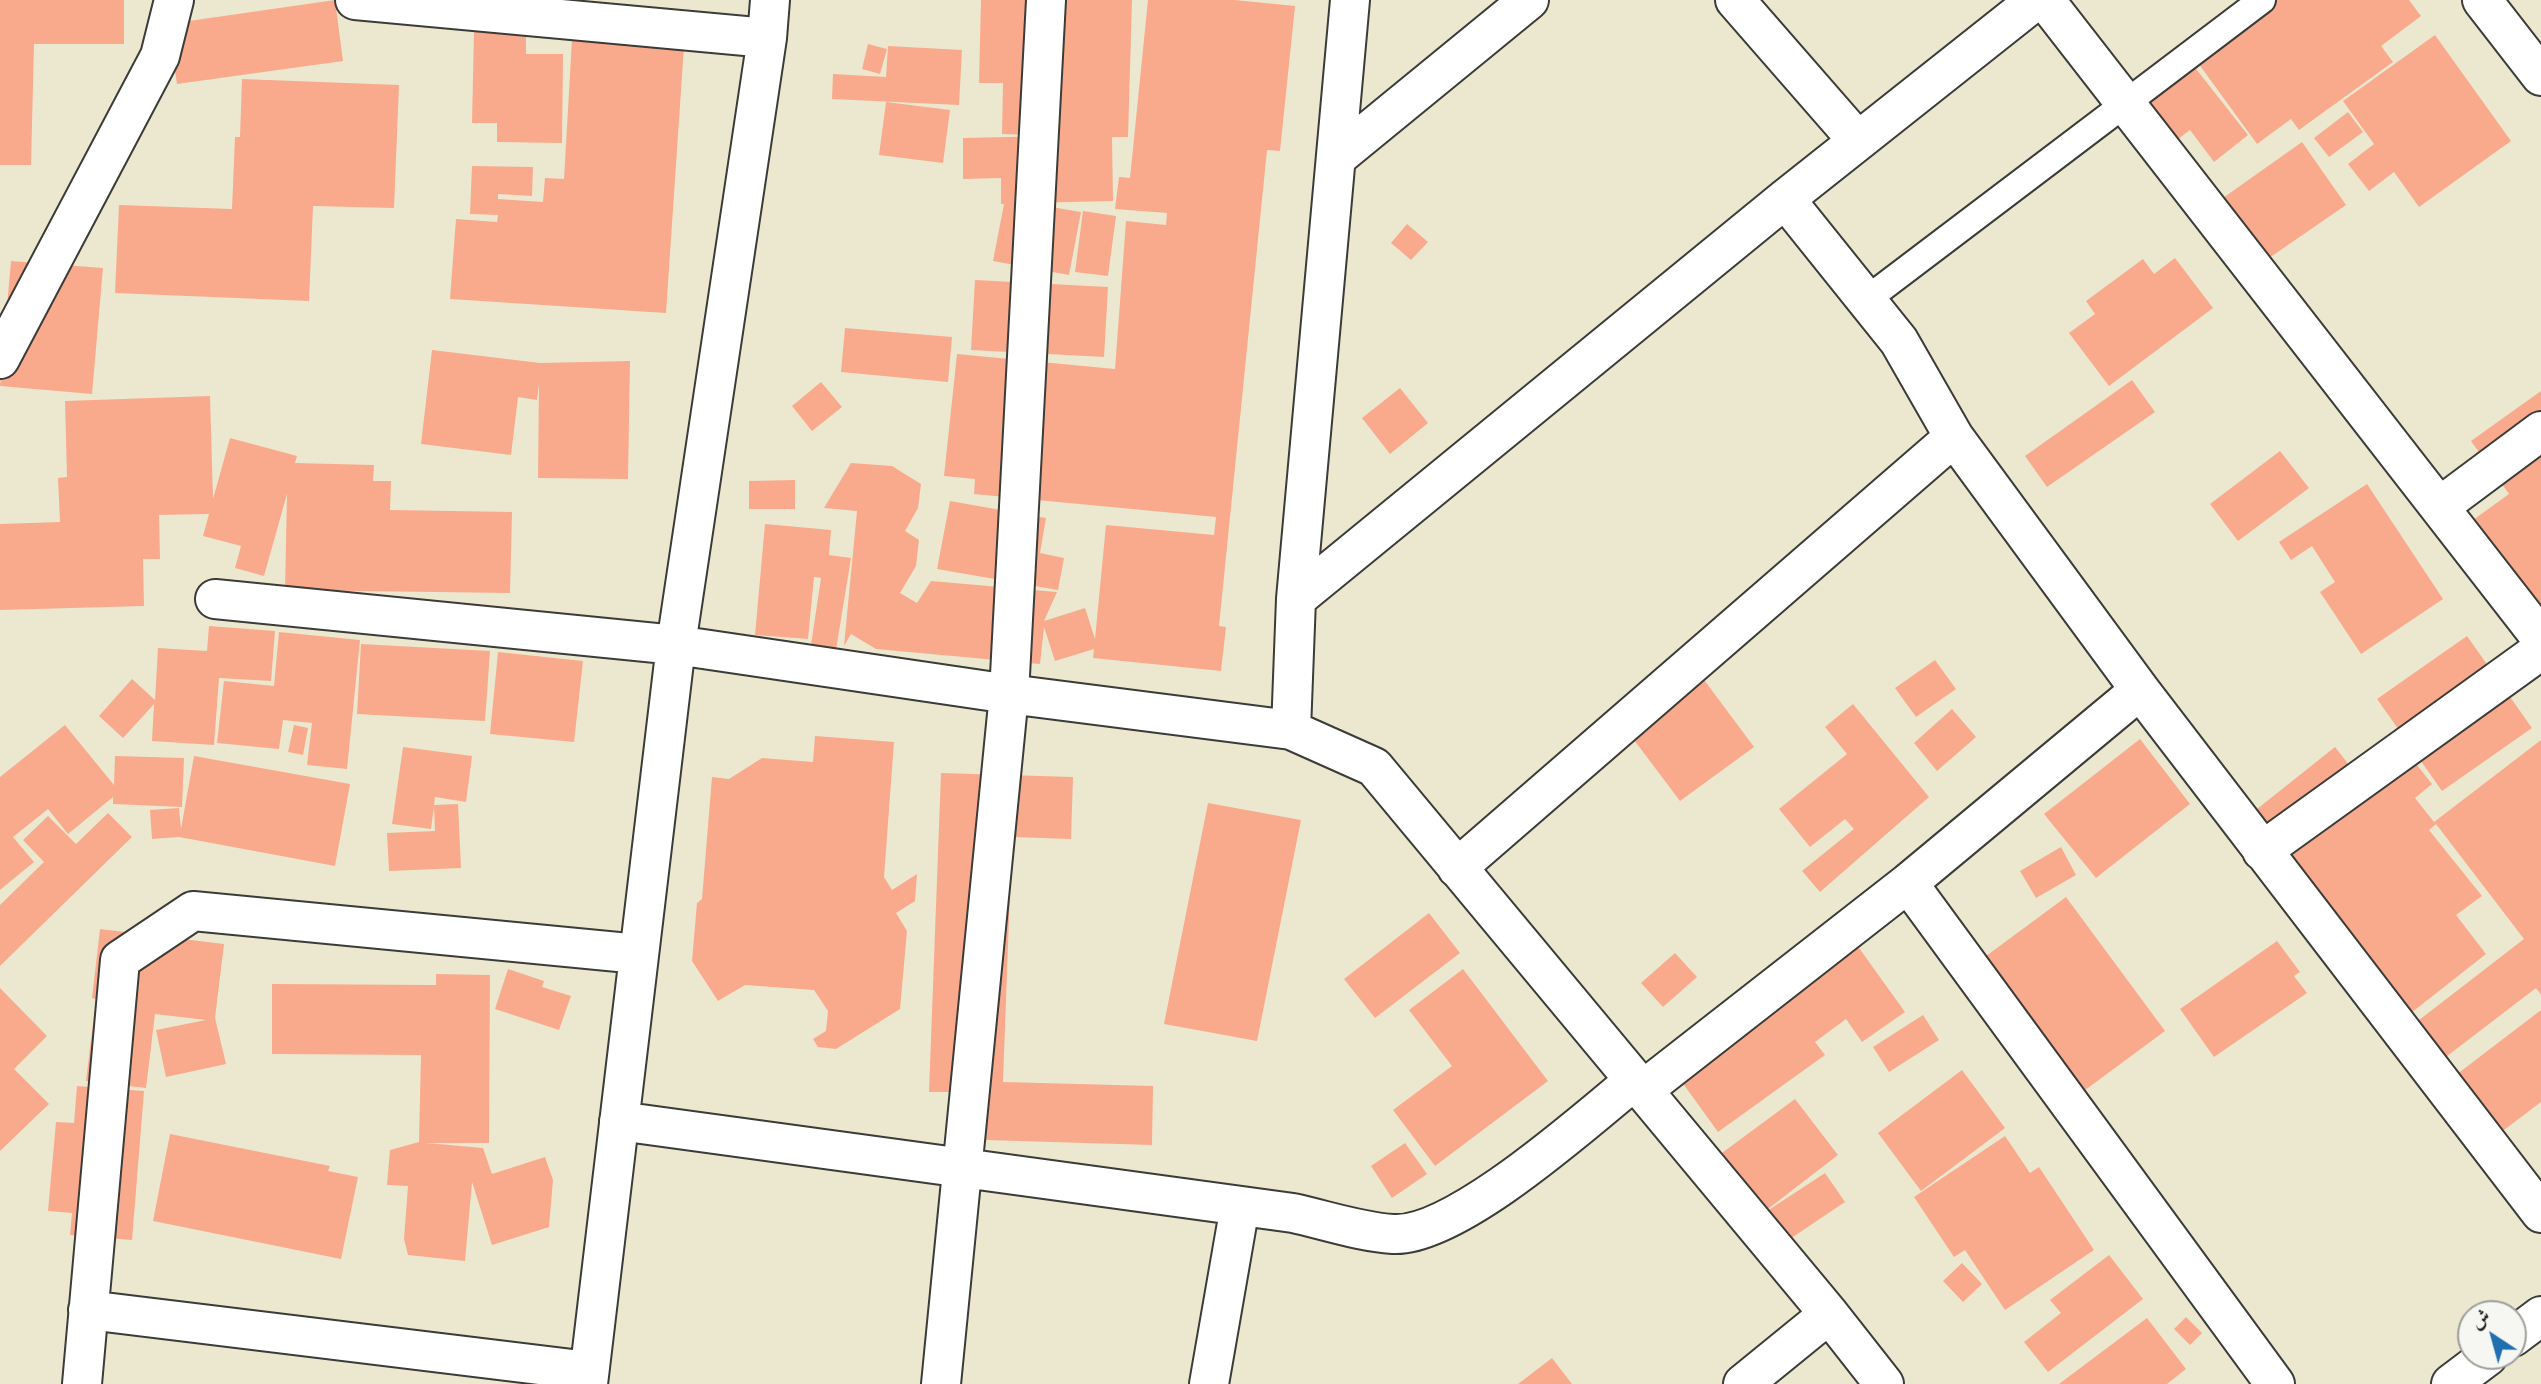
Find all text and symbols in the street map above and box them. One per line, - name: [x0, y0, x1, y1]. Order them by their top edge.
- north arrow: [2457, 1300, 2527, 1370]
- text: ش: [2466, 1304, 2496, 1336]

